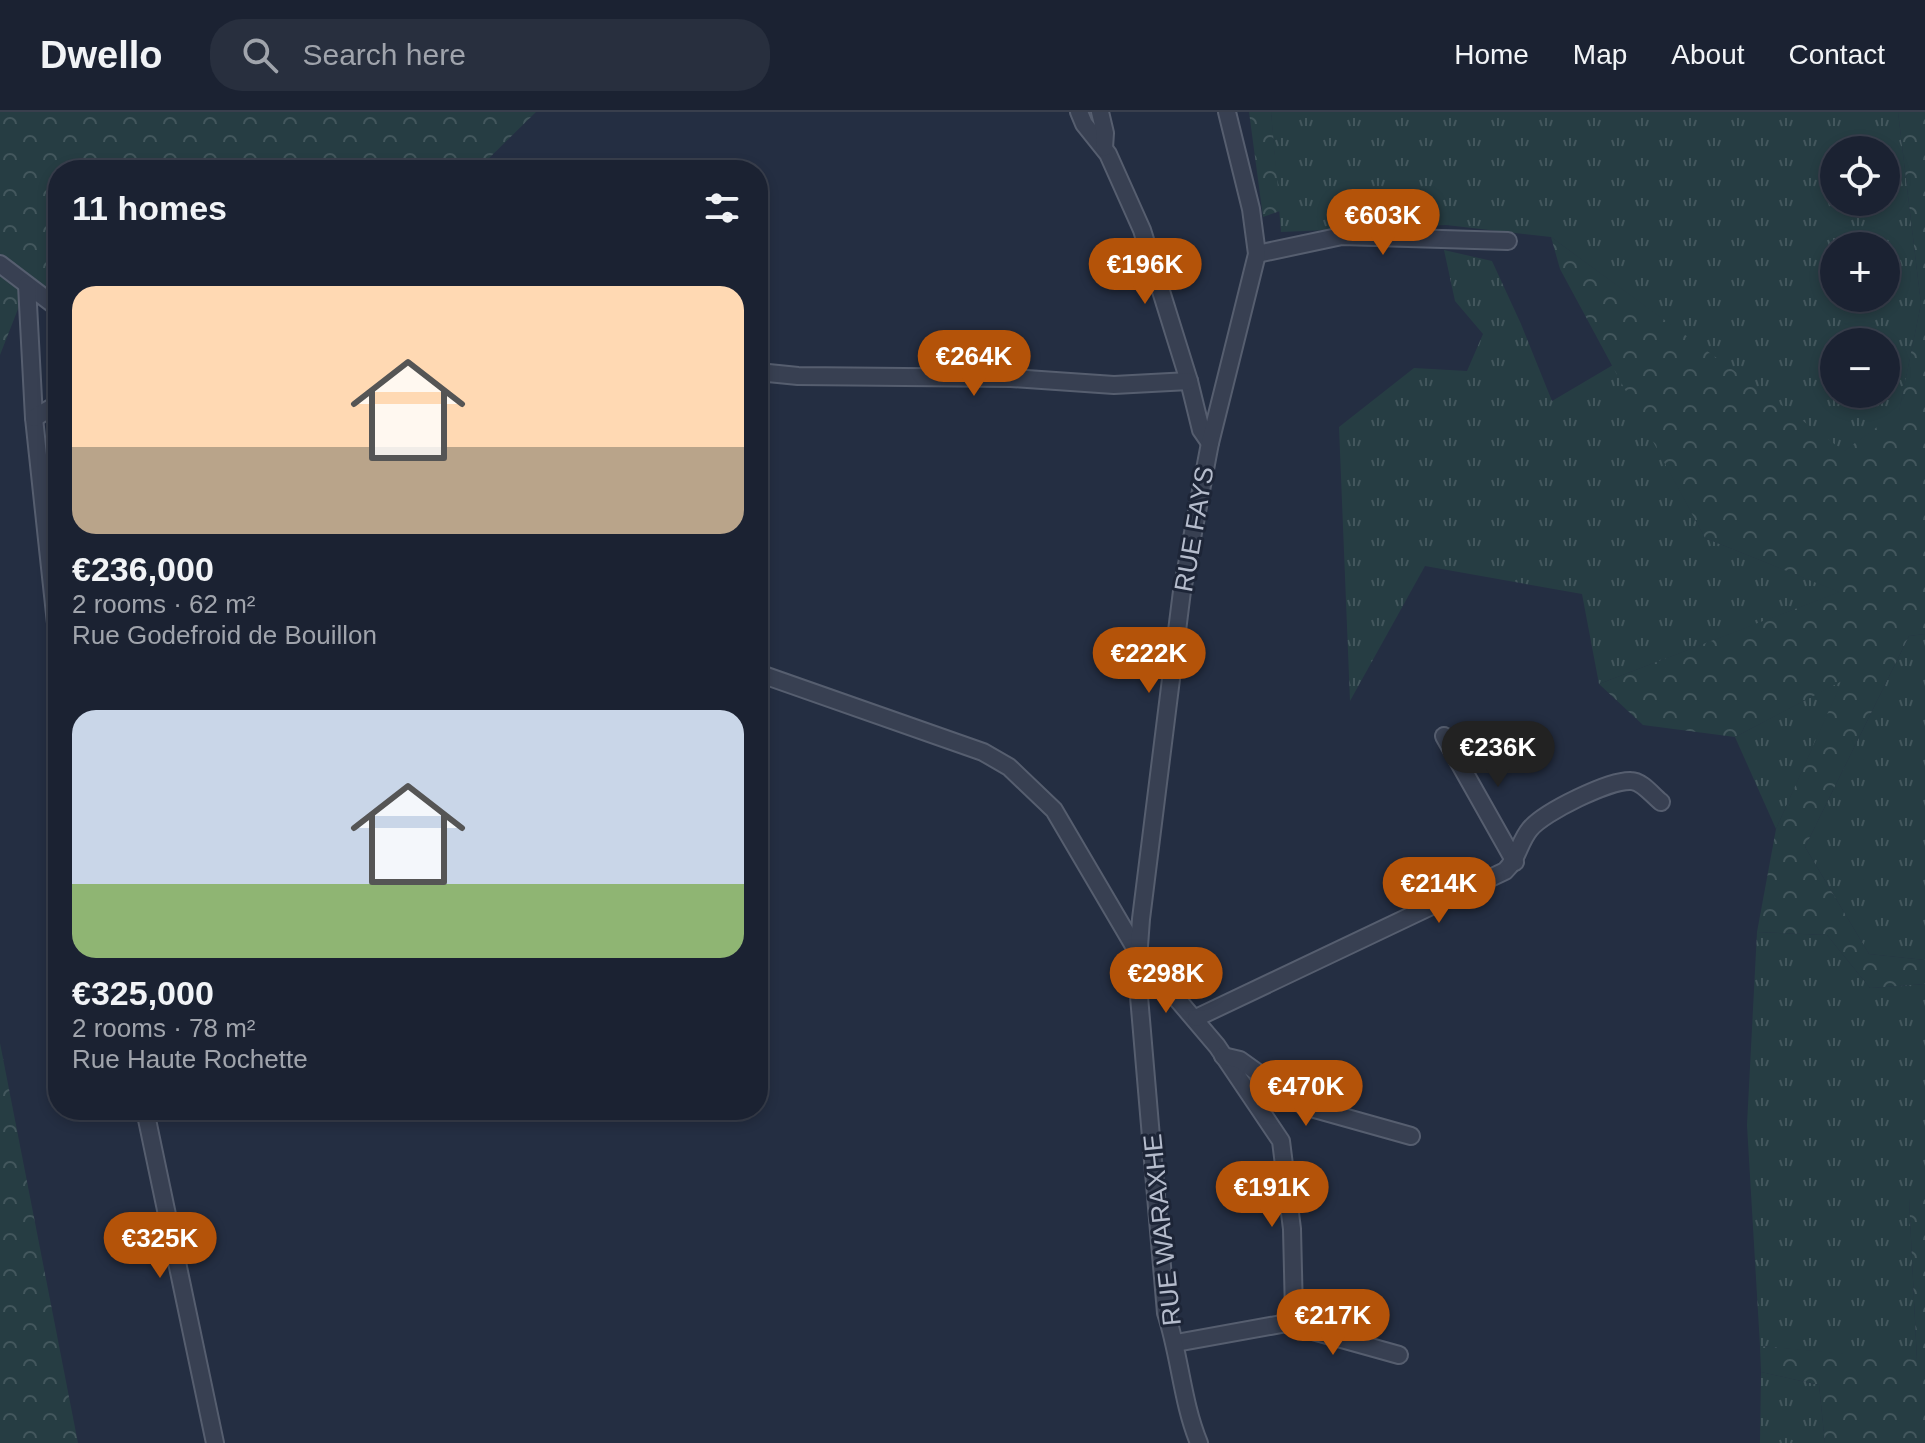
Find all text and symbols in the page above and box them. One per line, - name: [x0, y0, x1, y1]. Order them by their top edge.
- search box: [210, 19, 770, 91]
- icon: search: [238, 33, 282, 77]
- text: Dwello: [40, 34, 162, 76]
- text: Search here: [302, 38, 466, 71]
- text: Home: [1454, 39, 1529, 70]
- text: Map: [1573, 39, 1627, 70]
- text: About: [1671, 39, 1745, 70]
- text: Contact: [1789, 39, 1885, 70]
- map controls: [1820, 136, 1900, 408]
- button: locate: [1820, 136, 1900, 216]
- icon: filters: [700, 186, 744, 230]
- text: 11 homes: [72, 189, 227, 227]
- pin: €603K: [1327, 189, 1439, 257]
- text: €603K: [1345, 200, 1421, 230]
- button: +: [1820, 232, 1900, 312]
- pin: €196K: [1089, 238, 1201, 306]
- text: €196K: [1107, 249, 1183, 279]
- button: −: [1820, 328, 1900, 408]
- pin: €264K: [918, 330, 1030, 398]
- icon: home: [336, 338, 480, 482]
- text: €264K: [936, 341, 1012, 371]
- street label: RUE FAYS: [1168, 464, 1220, 594]
- text: €236,000: [72, 550, 214, 588]
- text: 2 rooms · 62 m²: [72, 589, 256, 619]
- text: Rue Godefroid de Bouillon: [72, 620, 377, 650]
- pin: €222K: [1093, 627, 1205, 695]
- text: €222K: [1111, 638, 1187, 668]
- pin: €236K: [1442, 721, 1554, 789]
- text: €236K: [1460, 732, 1536, 762]
- icon: home: [336, 762, 480, 906]
- pin: €214K: [1383, 857, 1495, 925]
- text: €214K: [1401, 868, 1477, 898]
- pin: €298K: [1110, 947, 1222, 1015]
- text: €298K: [1128, 958, 1204, 988]
- text: €325,000: [72, 974, 214, 1012]
- text: 2 rooms · 78 m²: [72, 1013, 256, 1043]
- text: Rue Haute Rochette: [72, 1044, 308, 1074]
- pin: €470K: [1250, 1060, 1362, 1128]
- text: €470K: [1268, 1071, 1344, 1101]
- street label: RUE WARAXHE: [1137, 1133, 1187, 1327]
- pin: €191K: [1216, 1161, 1328, 1229]
- text: €191K: [1234, 1172, 1310, 1202]
- pin: €325K: [104, 1212, 216, 1280]
- text: €325K: [122, 1223, 198, 1253]
- pin: €217K: [1277, 1289, 1389, 1357]
- text: €217K: [1295, 1300, 1371, 1330]

